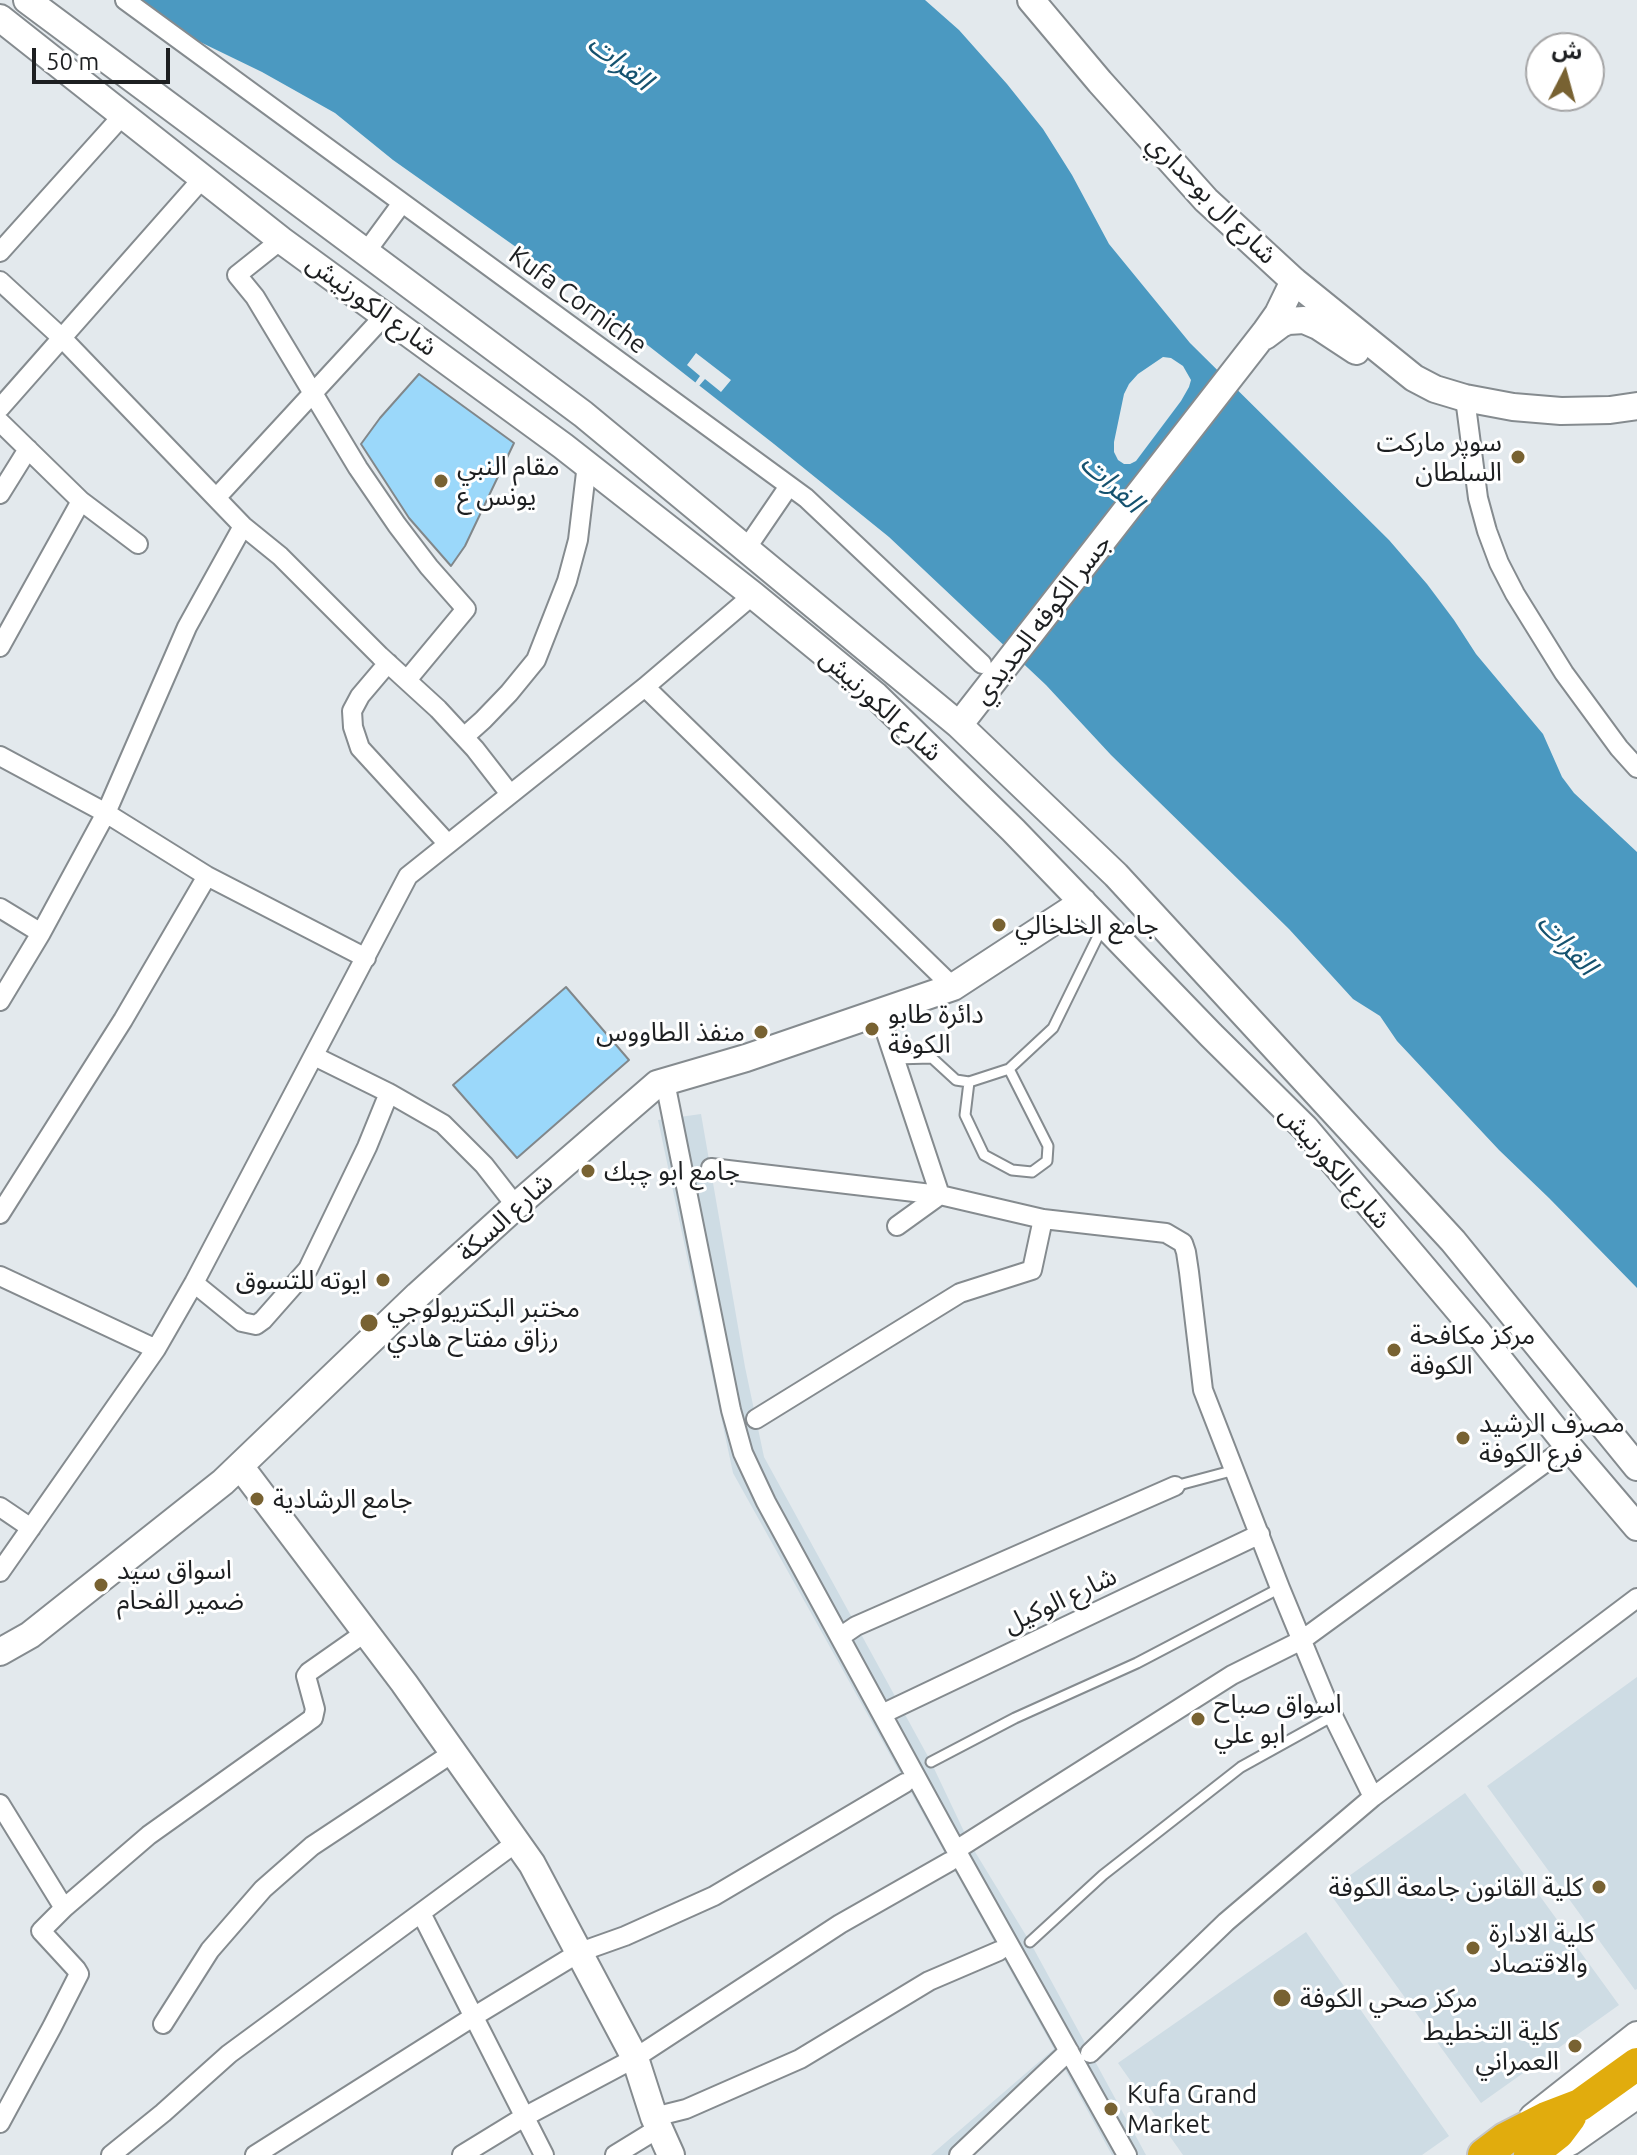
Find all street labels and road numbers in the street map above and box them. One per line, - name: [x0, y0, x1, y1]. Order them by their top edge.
- street label: شارع ال بوحداري: [1141, 128, 1283, 270]
- street label: Kufa Corniche: [503, 239, 653, 361]
- street label: شارع الكورنيش: [301, 247, 443, 363]
- street label: جسر الکوفه الحديدي: [966, 528, 1118, 710]
- street label: شارع الكورنيش: [814, 642, 948, 768]
- street label: شارع الكورنيش: [1273, 1099, 1397, 1235]
- street label: شارع السكة: [451, 1166, 559, 1268]
- street label: شارع الوكيل: [998, 1560, 1122, 1640]

